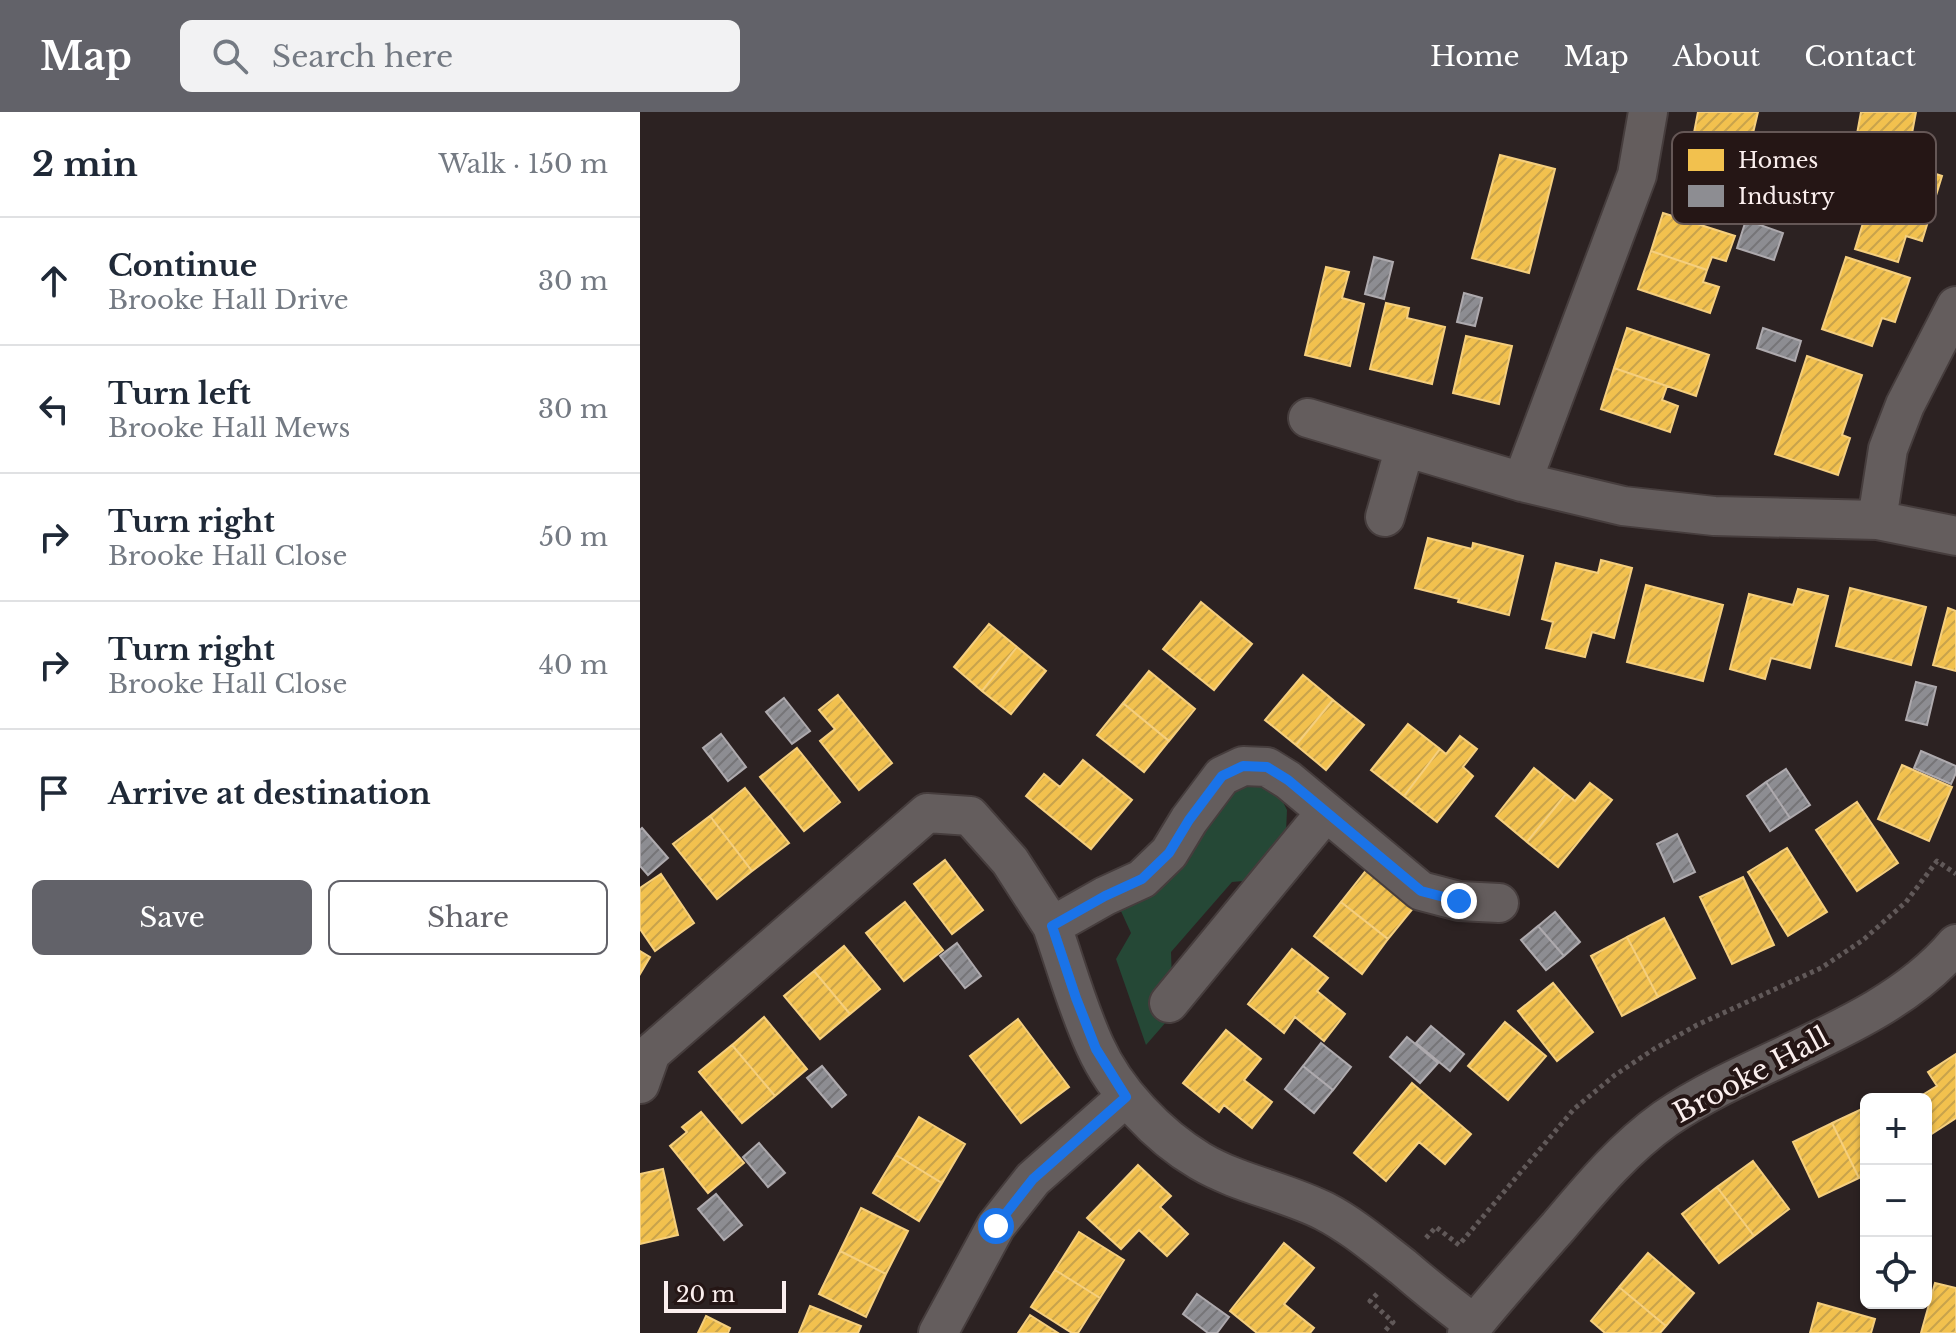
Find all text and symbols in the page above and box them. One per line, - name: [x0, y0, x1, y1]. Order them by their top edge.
- search box: [180, 20, 740, 92]
- text: Map: [40, 33, 132, 80]
- icon: search: [208, 34, 252, 78]
- text: Search here: [272, 38, 453, 75]
- text: Home: [1430, 39, 1520, 74]
- text: Map: [1564, 39, 1629, 74]
- text: About: [1673, 39, 1760, 74]
- text: Contact: [1804, 39, 1916, 74]
- legend: [1672, 132, 1936, 224]
- text: 2 min: [32, 143, 138, 185]
- text: Homes: [1738, 147, 1818, 174]
- text: Walk · 150 m: [439, 148, 608, 180]
- text: Industry: [1738, 183, 1835, 210]
- text: Continue: [108, 247, 257, 284]
- icon: ahead: [32, 259, 76, 303]
- text: 30 m: [538, 265, 608, 297]
- text: Brooke Hall Drive: [108, 284, 349, 316]
- text: Turn left: [108, 375, 251, 412]
- icon: left: [32, 387, 76, 431]
- text: 30 m: [538, 393, 608, 425]
- text: Brooke Hall Mews: [108, 412, 350, 444]
- text: Turn right: [108, 503, 275, 540]
- icon: right: [32, 515, 76, 559]
- text: 50 m: [539, 521, 608, 553]
- text: Brooke Hall Close: [108, 540, 347, 572]
- text: Turn right: [108, 631, 275, 668]
- icon: right: [32, 643, 76, 687]
- text: 40 m: [539, 649, 608, 681]
- text: Brooke Hall Close: [108, 668, 347, 700]
- icon: arrive: [32, 771, 76, 815]
- text: Arrive at destination: [108, 775, 431, 812]
- button: Save: [32, 880, 312, 955]
- button: Share: [328, 880, 608, 955]
- route end: [1441, 883, 1477, 919]
- street label: Brooke Hall: [1667, 1019, 1835, 1131]
- map controls: [1860, 1093, 1932, 1309]
- button: +: [1860, 1093, 1932, 1165]
- button: −: [1860, 1165, 1932, 1237]
- route start: [978, 1208, 1014, 1244]
- button: locate: [1860, 1237, 1932, 1309]
- scale bar: [664, 1277, 786, 1313]
- text: 20 m: [676, 1281, 735, 1308]

